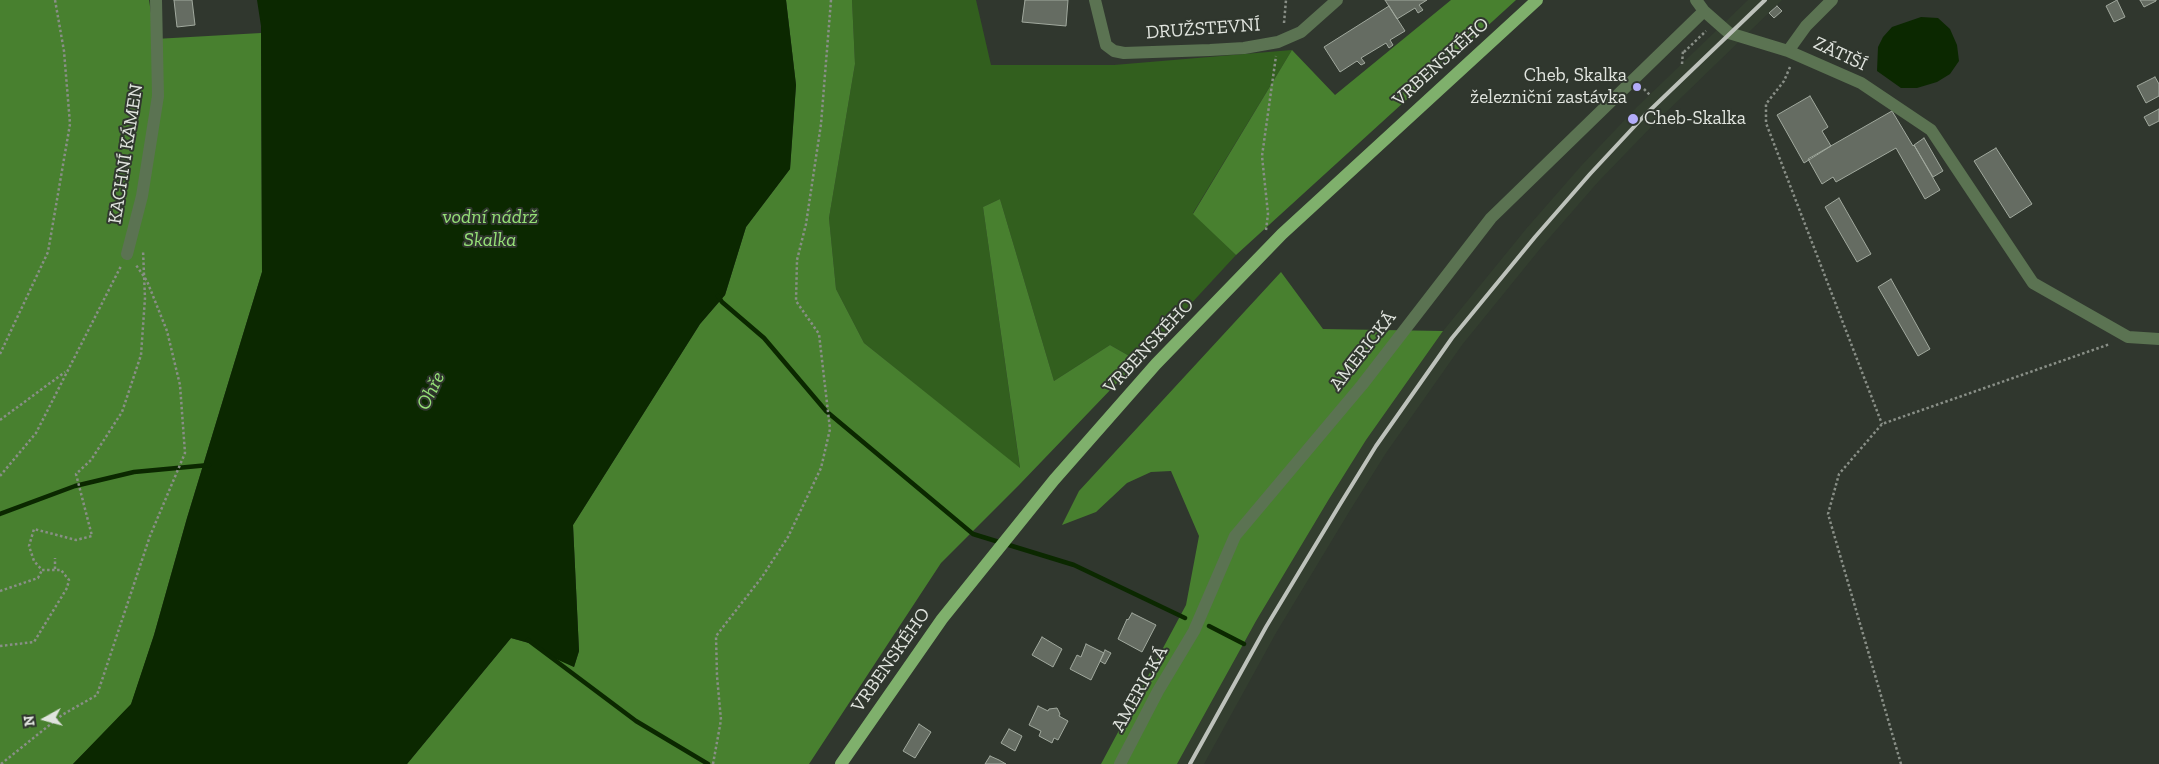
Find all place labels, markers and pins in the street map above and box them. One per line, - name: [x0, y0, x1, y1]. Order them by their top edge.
- place label: Cheb, Skalka železniční zastávka: [1470, 65, 1627, 109]
- marker: Cheb, Skalka železniční zastávka: [1631, 81, 1643, 93]
- place label: Cheb-Skalka: [1644, 108, 1746, 130]
- marker: Cheb-Skalka: [1626, 112, 1640, 126]

